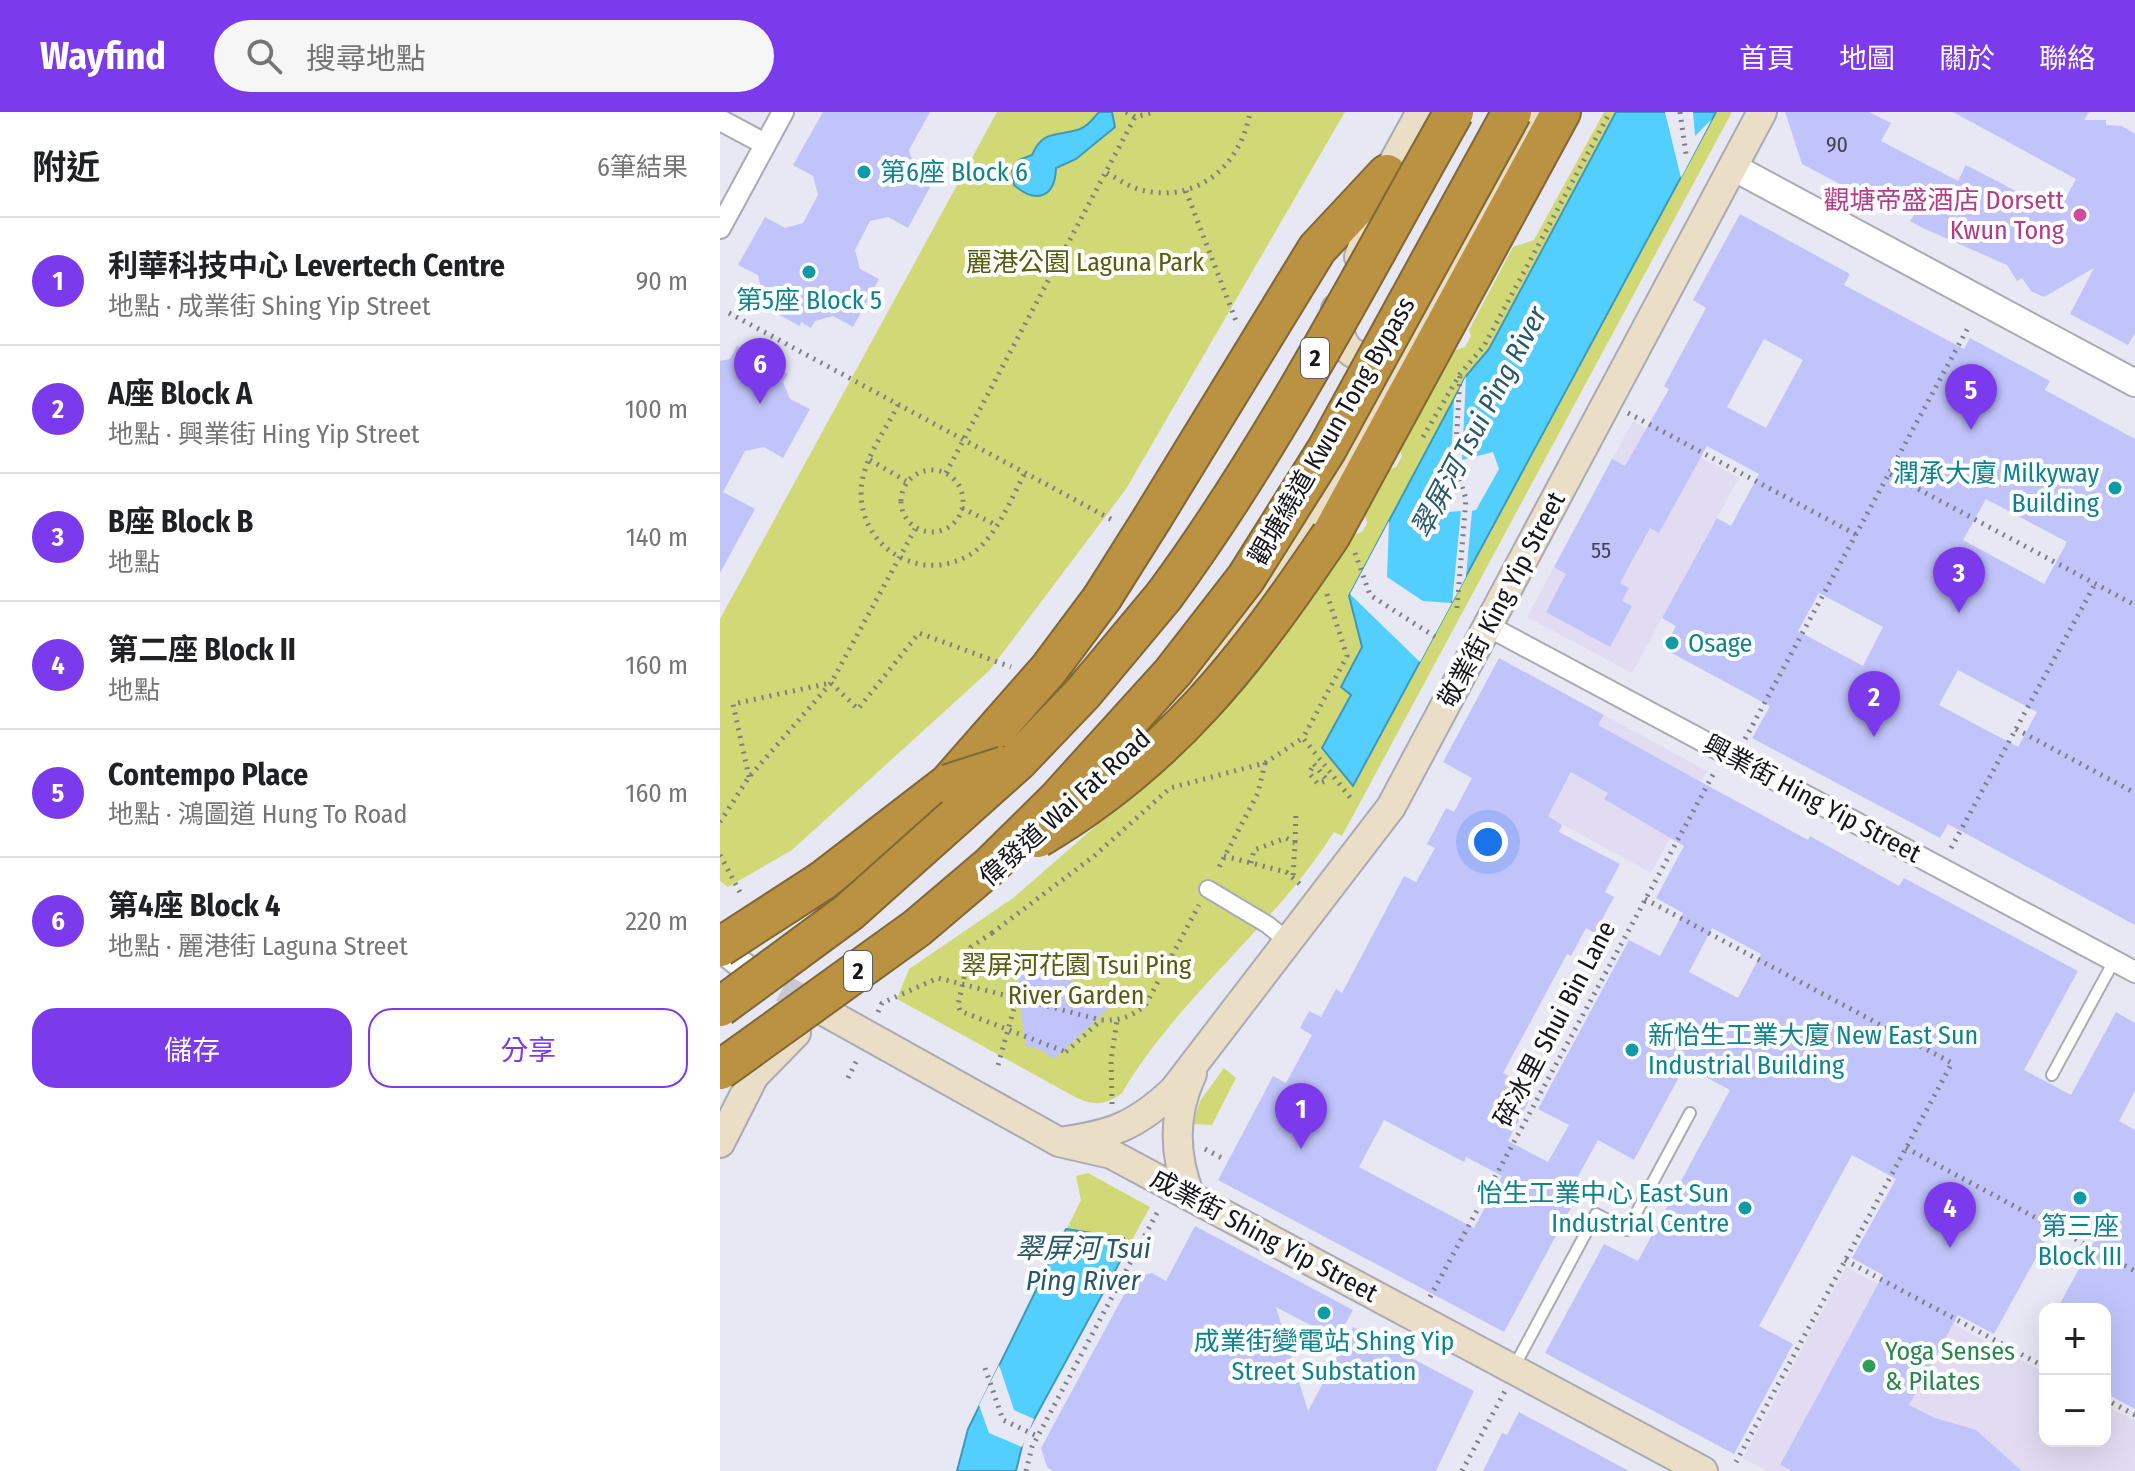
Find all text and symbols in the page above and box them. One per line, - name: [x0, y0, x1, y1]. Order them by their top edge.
- search box: [214, 20, 774, 92]
- text: Wayfind: [40, 33, 166, 79]
- icon: search: [242, 34, 286, 78]
- text: 搜尋地點: [306, 41, 426, 77]
- text: 首頁: [1739, 42, 1795, 75]
- text: 地圖: [1839, 42, 1895, 75]
- text: 關於: [1939, 42, 1995, 75]
- text: 聯絡: [2039, 42, 2095, 75]
- house number: 90: [1826, 131, 1848, 158]
- text: 附近: [32, 147, 100, 188]
- text: 6筆結果: [597, 152, 688, 183]
- place label: 第6座 Block 6: [880, 157, 1028, 188]
- marker: 第6座 Block 6: [855, 163, 873, 181]
- place label: 觀塘帝盛酒店 Dorsett Kwun Tong: [1823, 185, 2065, 246]
- marker: 觀塘帝盛酒店 Dorsett Kwun Tong: [2071, 206, 2089, 224]
- park label: 麗港公園 Laguna Park: [966, 247, 1205, 278]
- text: 利華科技中心 Levertech Centre: [108, 248, 505, 284]
- marker: 第5座 Block 5: [800, 263, 818, 281]
- text: 1: [53, 266, 64, 297]
- text: 90 m: [636, 266, 688, 297]
- place label: 第5座 Block 5: [736, 285, 882, 316]
- text: 地點 · 成業街 Shing Yip Street: [108, 291, 430, 322]
- street label: 觀塘繞道 Kwun Tong Bypass: [1242, 291, 1422, 571]
- water label: 翠屏河 Tsui Ping River: [1404, 300, 1554, 543]
- pin: 6: [734, 338, 786, 404]
- road number: 2: [1301, 338, 1329, 378]
- pin: 5: [1945, 364, 1997, 430]
- text: A座 Block A: [108, 376, 252, 412]
- text: 2: [52, 394, 64, 425]
- text: 100 m: [625, 394, 688, 425]
- text: 地點 · 興業街 Hing Yip Street: [108, 419, 420, 450]
- place label: 潤承大廈 Milkyway Building: [1893, 458, 2100, 519]
- marker: 潤承大廈 Milkyway Building: [2106, 479, 2124, 497]
- street label: 敬業街 King Yip Street: [1432, 486, 1572, 713]
- text: B座 Block B: [108, 504, 253, 540]
- text: 3: [52, 522, 64, 553]
- text: 140 m: [626, 522, 688, 553]
- house number: 55: [1591, 537, 1611, 564]
- text: 地點: [108, 547, 160, 578]
- pin: 3: [1933, 547, 1985, 613]
- place label: Osage: [1688, 628, 1752, 659]
- text: 第二座 Block II: [108, 632, 296, 668]
- marker: Osage: [1663, 634, 1681, 652]
- text: 4: [51, 650, 65, 681]
- text: 160 m: [625, 650, 688, 681]
- pin: 2: [1848, 671, 1900, 737]
- text: 地點: [108, 675, 160, 706]
- street label: 偉發道 Wai Fat Road: [973, 723, 1157, 893]
- street label: 興業街 Hing Yip Street: [1698, 729, 1926, 870]
- text: Contempo Place: [108, 757, 308, 793]
- text: 5: [52, 778, 64, 809]
- text: 160 m: [625, 778, 688, 809]
- text: 地點 · 鴻圖道 Hung To Road: [108, 799, 408, 830]
- your location: [1468, 822, 1508, 862]
- text: 第4座 Block 4: [108, 888, 281, 924]
- text: 6: [51, 906, 65, 937]
- text: 220 m: [625, 906, 688, 937]
- street label: 碎冰里 Shui Bin Lane: [1488, 916, 1622, 1132]
- text: 地點 · 麗港街 Laguna Street: [108, 931, 408, 962]
- park label: 翠屏河花園 Tsui Ping River Garden: [961, 950, 1192, 1011]
- road number: 2: [844, 951, 872, 991]
- button: 儲存: [32, 1008, 352, 1088]
- button: 分享: [368, 1008, 688, 1088]
- place label: 新怡生工業大廈 New East Sun Industrial Building: [1648, 1020, 1978, 1081]
- marker: 新怡生工業大廈 New East Sun Industrial Building: [1623, 1041, 1641, 1059]
- pin: 1: [1275, 1083, 1327, 1149]
- street label: 成業街 Shing Yip Street: [1145, 1163, 1383, 1309]
- place label: 怡生工業中心 East Sun Industrial Centre: [1477, 1178, 1729, 1239]
- pin: 4: [1924, 1182, 1976, 1248]
- marker: 第三座 Block III: [2071, 1189, 2089, 1207]
- marker: 怡生工業中心 East Sun Industrial Centre: [1736, 1199, 1754, 1217]
- place label: 第三座 Block III: [2038, 1211, 2122, 1272]
- water label: 翠屏河 Tsui Ping River: [1015, 1232, 1151, 1297]
- map controls: [2039, 1303, 2111, 1447]
- button: +: [2039, 1303, 2111, 1375]
- marker: 成業街變電站 Shing Yip Street Substation: [1315, 1304, 1333, 1322]
- place label: 成業街變電站 Shing Yip Street Substation: [1194, 1326, 1454, 1387]
- place label: Yoga Senses & Pilates: [1885, 1336, 2015, 1397]
- marker: Yoga Senses & Pilates: [1860, 1357, 1878, 1375]
- button: −: [2039, 1375, 2111, 1447]

